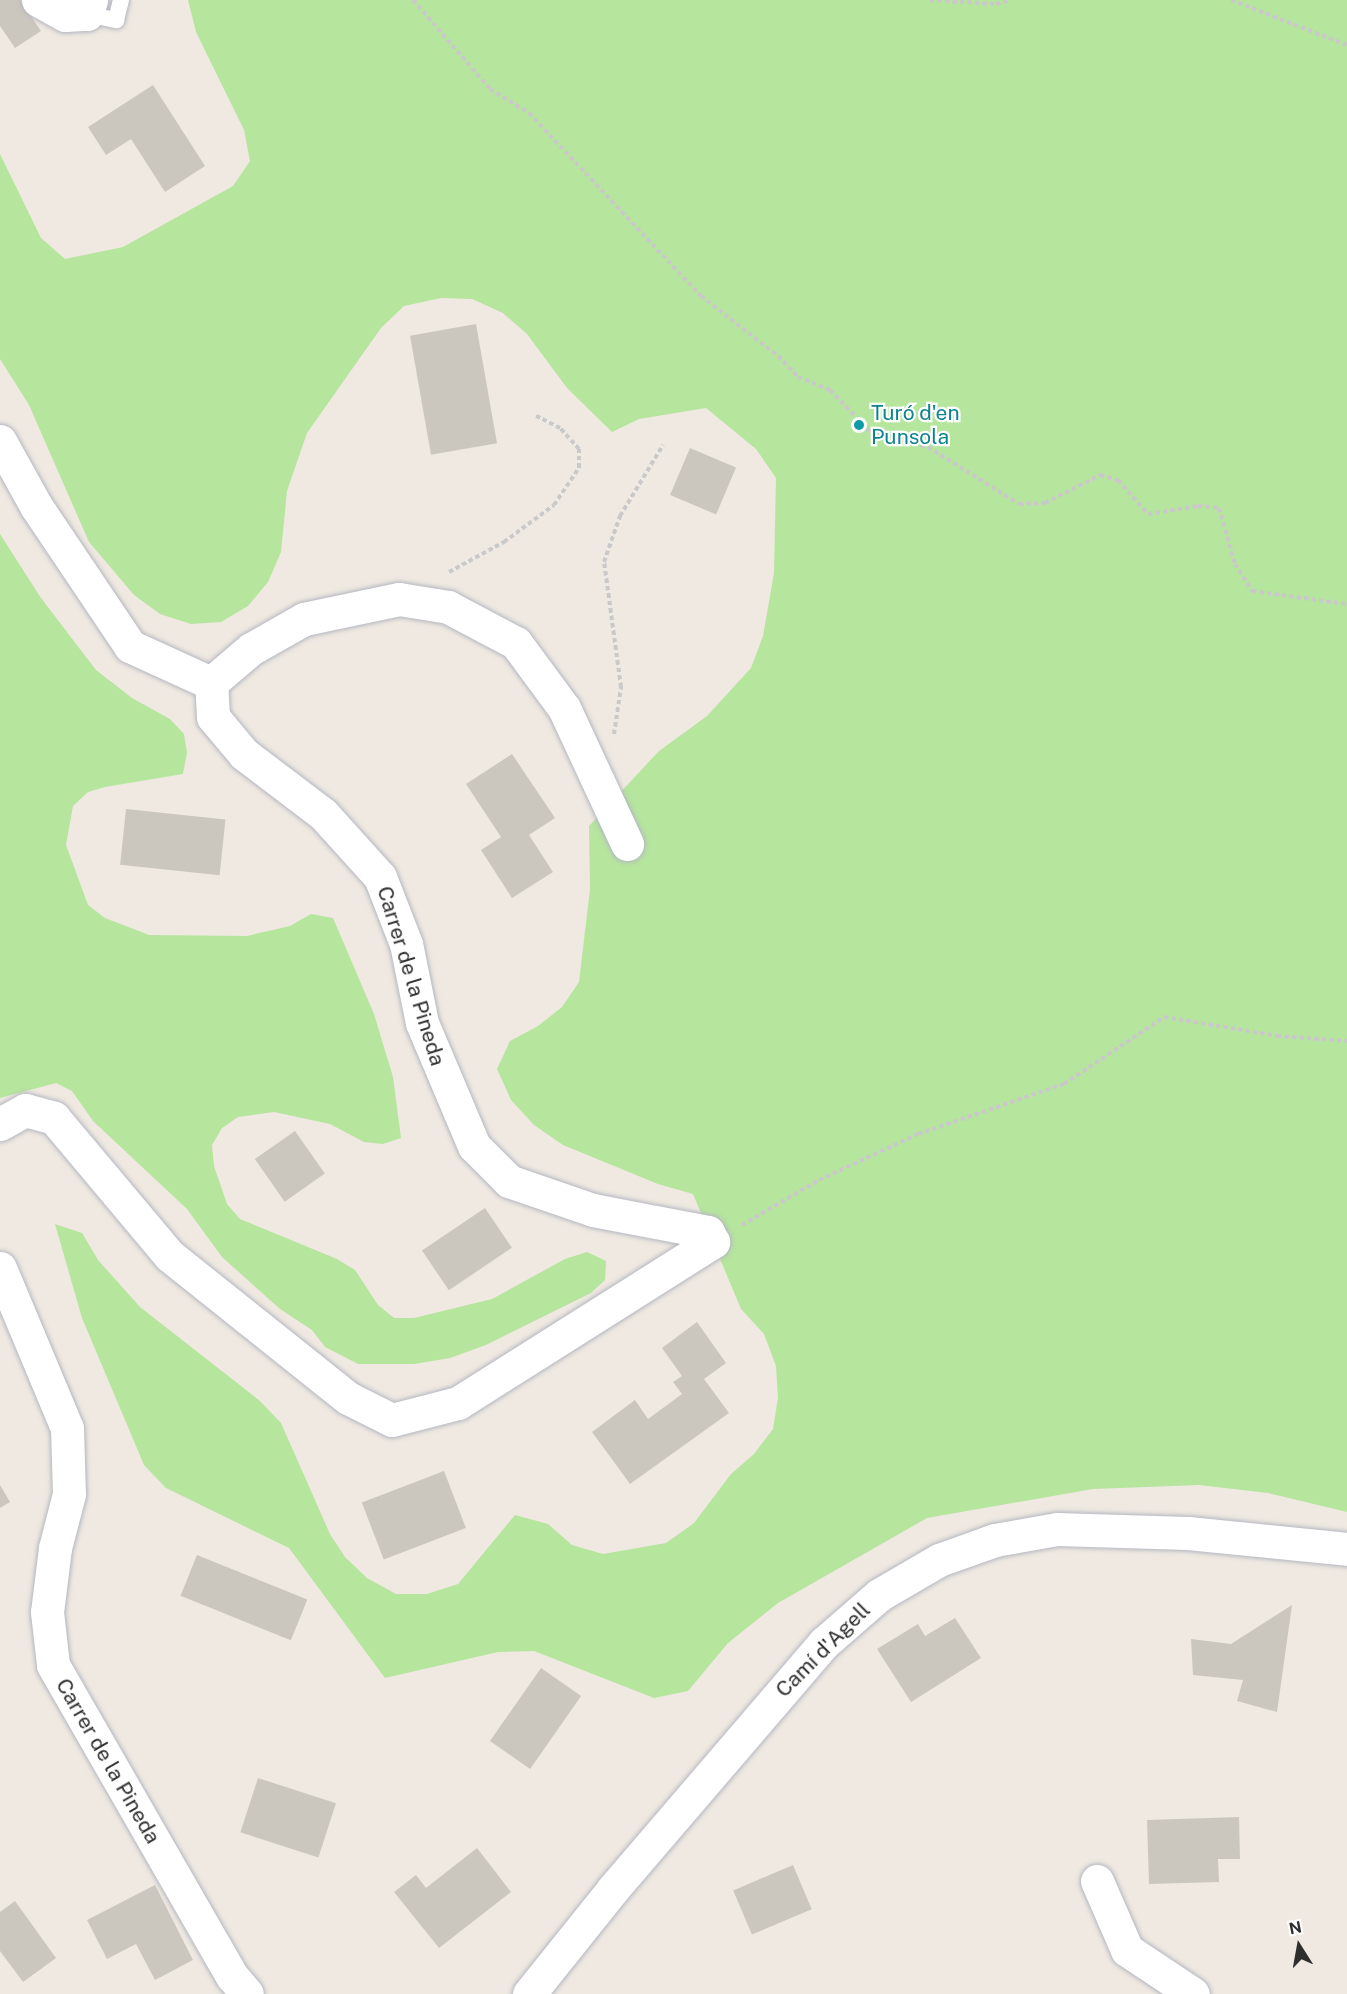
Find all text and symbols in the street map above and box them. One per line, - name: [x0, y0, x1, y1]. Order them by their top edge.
- place label: Turó d'en Punsola: [871, 400, 960, 450]
- marker: Turó d'en Punsola: [852, 418, 866, 432]
- street label: Carrer de la Pineda: [372, 883, 450, 1069]
- street label: Camí d'Agell: [770, 1597, 876, 1703]
- street label: Carrer de la Pineda: [50, 1674, 166, 1848]
- north arrow: [1269, 1916, 1329, 1976]
- text: N: [1288, 1917, 1303, 1938]

